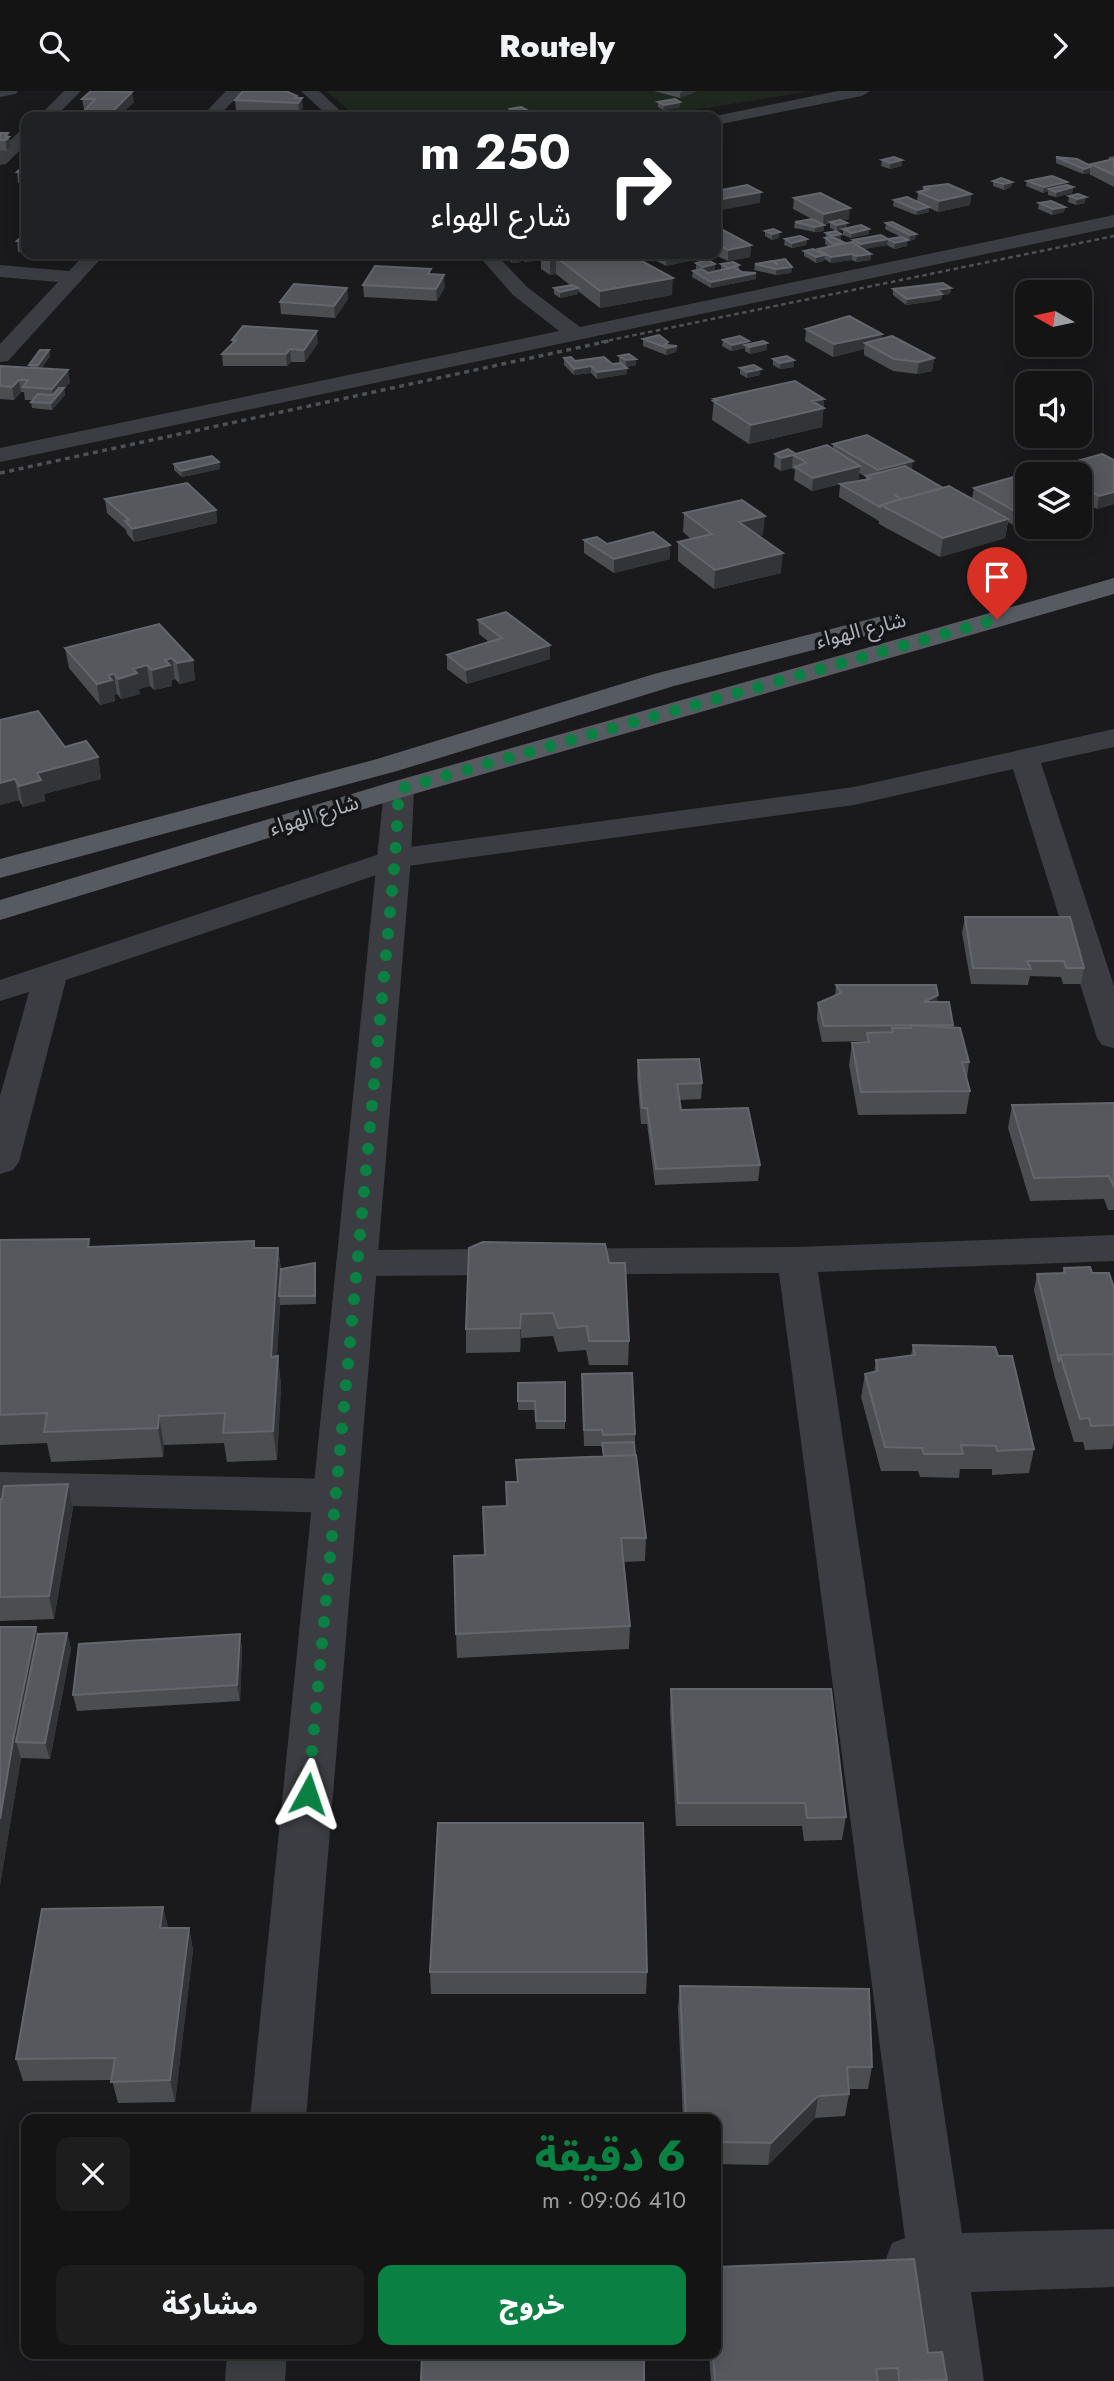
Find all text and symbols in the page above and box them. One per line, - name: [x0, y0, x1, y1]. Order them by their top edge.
- text: Routely: [499, 23, 615, 69]
- icon: search: [35, 27, 73, 65]
- icon: forward: [1041, 27, 1079, 65]
- text: 250 m: [420, 117, 571, 187]
- icon: right: [595, 140, 686, 231]
- text: شارع الهواء: [431, 192, 571, 238]
- north arrow: [1015, 280, 1092, 357]
- map controls: [1015, 280, 1092, 539]
- button: sound: [1015, 371, 1092, 448]
- button: layers: [1015, 462, 1092, 539]
- pin: [967, 547, 1027, 619]
- icon: arrive: [978, 558, 1016, 596]
- street label: شارع الهواء: [813, 604, 909, 656]
- street label: شارع الهواء: [266, 787, 362, 843]
- position arrow: [271, 1757, 345, 1831]
- text: 6 دقيقة: [534, 2126, 686, 2187]
- button: close: [56, 2137, 130, 2211]
- text: 410 m · 09:06: [542, 2183, 686, 2217]
- button: مشاركة: [56, 2265, 364, 2345]
- button: خروج: [378, 2265, 686, 2345]

